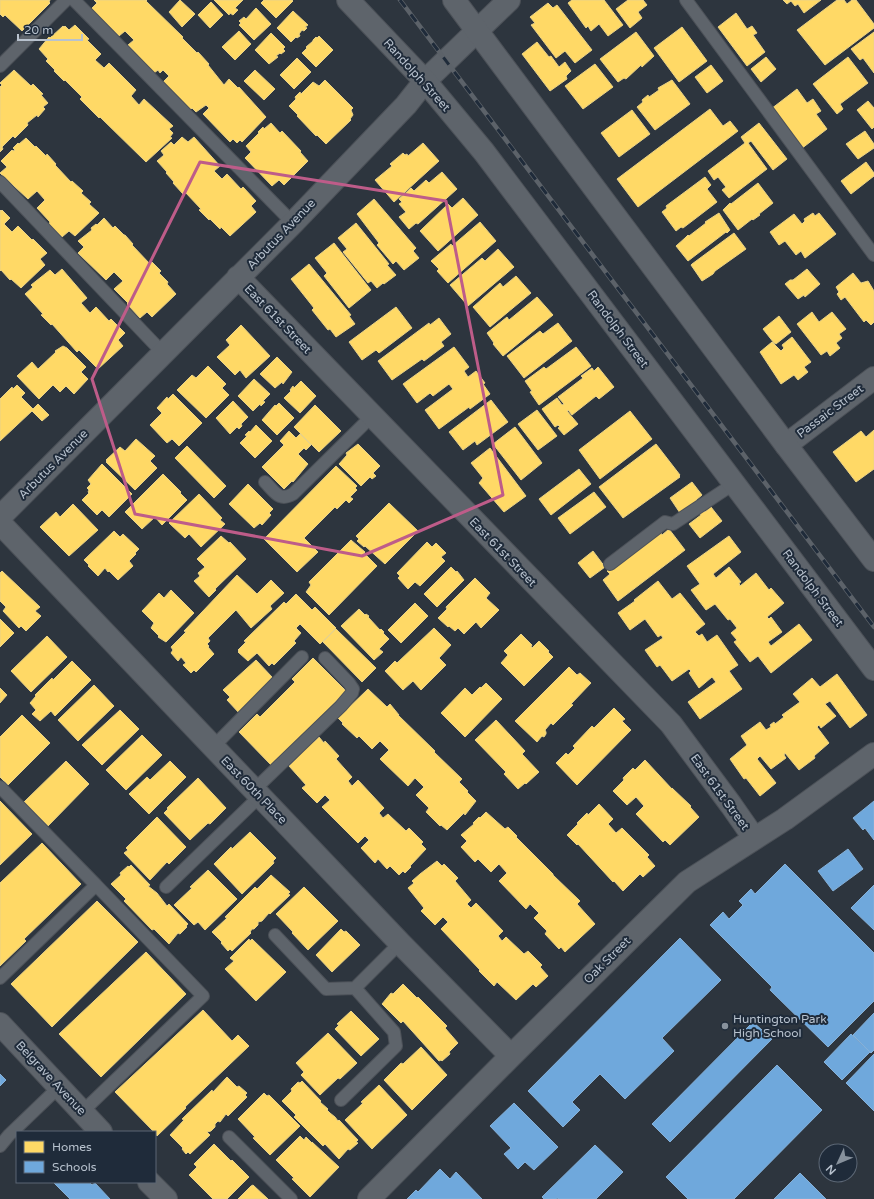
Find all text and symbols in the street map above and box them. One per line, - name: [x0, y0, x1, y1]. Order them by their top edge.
- scale bar: [18, 16, 82, 42]
- text: 20 m: [24, 23, 53, 37]
- street label: Randolph Street: [381, 36, 454, 114]
- street label: Arbutus Avenue: [244, 196, 318, 272]
- street label: East 61st Street: [242, 282, 315, 357]
- street label: Randolph Street: [585, 288, 652, 371]
- street label: Passaic Street: [794, 381, 866, 441]
- street label: Arbutus Avenue: [15, 426, 91, 502]
- street label: East 61st Street: [467, 515, 540, 590]
- street label: Randolph Street: [780, 547, 847, 630]
- street label: East 61st Street: [688, 751, 753, 833]
- street label: East 60th Place: [218, 753, 290, 827]
- street label: Oak Street: [581, 933, 634, 986]
- place label: Huntington Park High School: [733, 1012, 827, 1040]
- marker: Huntington Park High School: [720, 1021, 730, 1031]
- street label: Belgrave Avenue: [13, 1038, 89, 1118]
- legend: [16, 1131, 156, 1183]
- text: Homes: [52, 1140, 92, 1154]
- north arrow: [818, 1143, 858, 1183]
- text: Schools: [52, 1160, 97, 1174]
- text: N: [823, 1162, 839, 1177]

